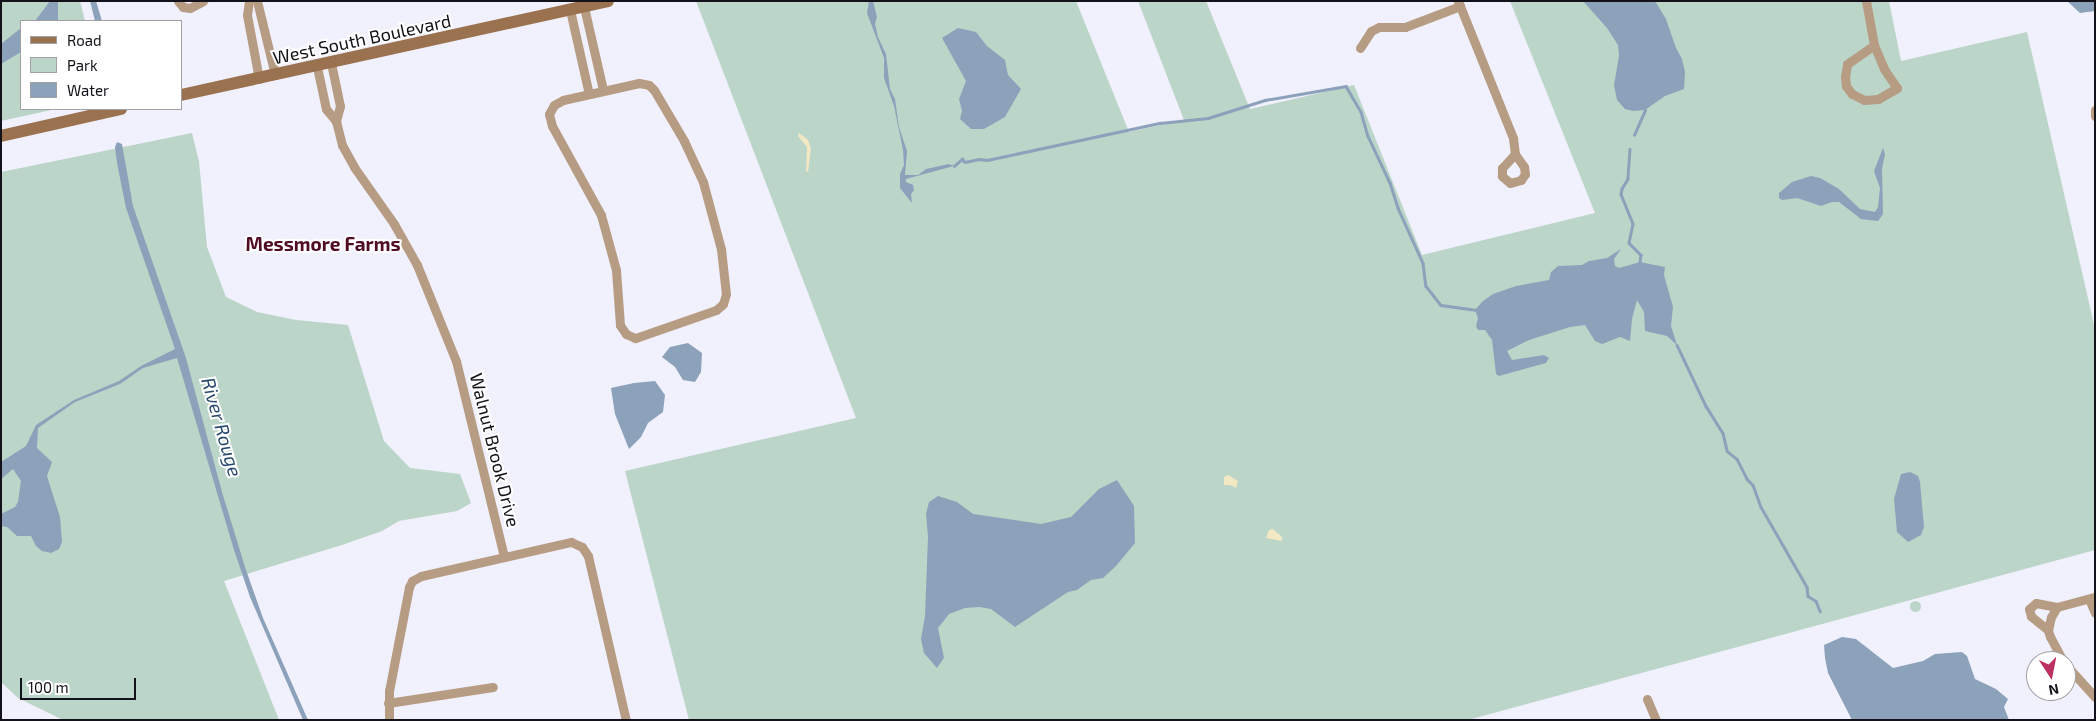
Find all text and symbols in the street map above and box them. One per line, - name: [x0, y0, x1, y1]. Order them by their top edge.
- street label: West South Boulevard: [271, 10, 453, 68]
- legend: [20, 20, 182, 110]
- text: Road: [67, 31, 102, 49]
- text: Park: [67, 56, 98, 74]
- text: Water: [67, 81, 109, 99]
- district label: Messmore Farms: [246, 233, 400, 255]
- street label: Walnut Brook Drive: [465, 371, 525, 529]
- water label: River Rouge: [197, 374, 247, 480]
- north arrow: [2026, 651, 2076, 701]
- scale bar: [22, 668, 139, 700]
- text: 100 m: [28, 678, 69, 696]
- text: N: [2047, 681, 2060, 700]

